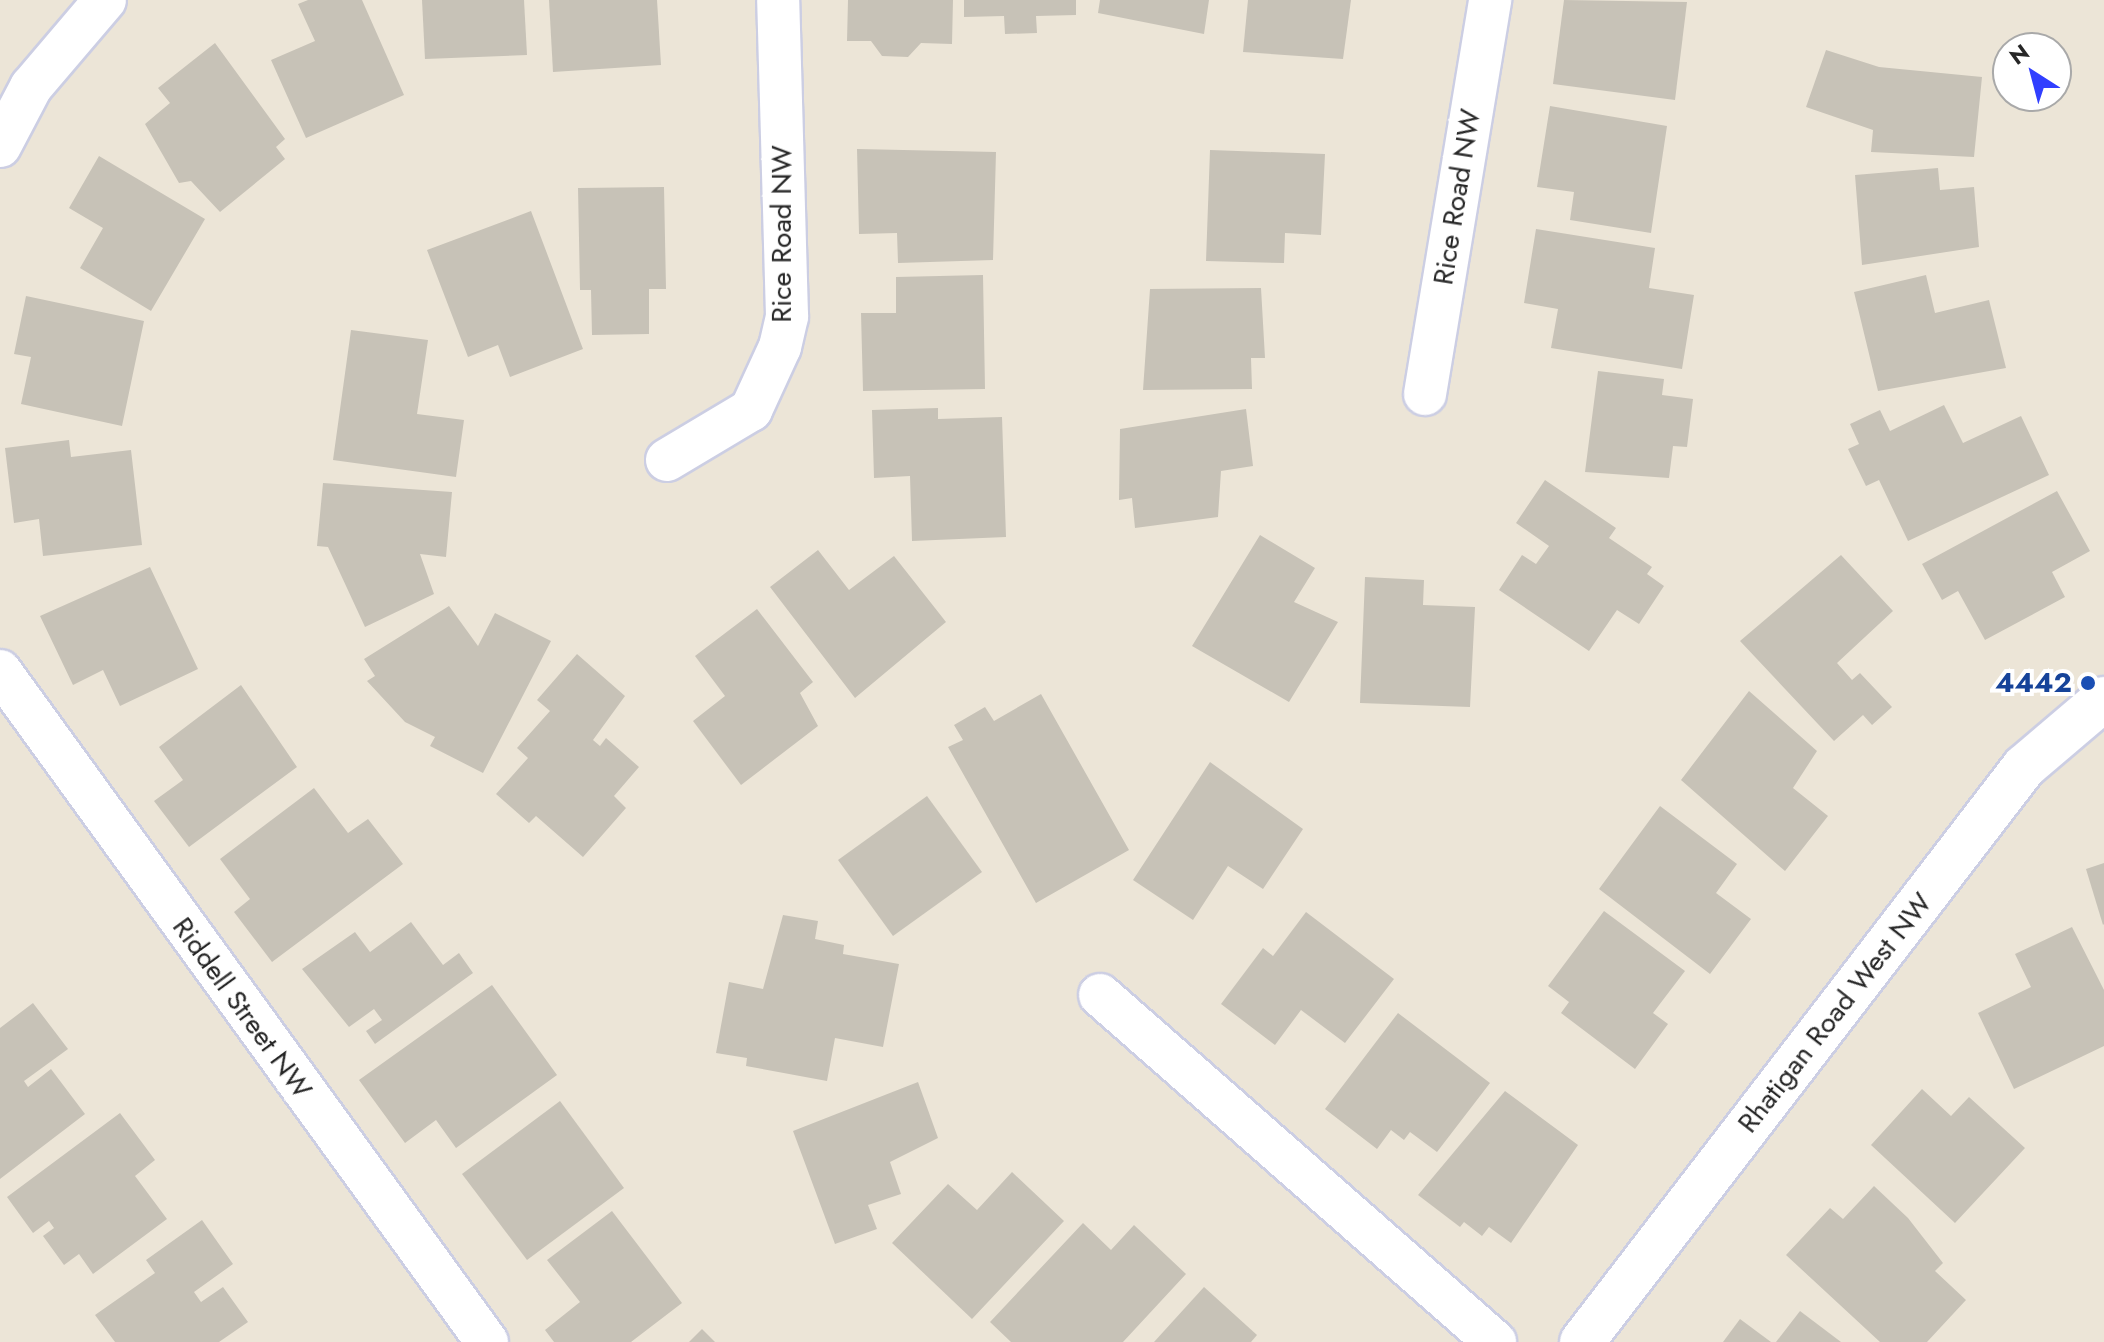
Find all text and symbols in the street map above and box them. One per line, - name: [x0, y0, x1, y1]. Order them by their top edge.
- north arrow: [1992, 32, 2072, 112]
- text: N: [2003, 36, 2036, 72]
- street label: Rice Road NW: [1427, 107, 1487, 287]
- street label: Rice Road NW: [765, 145, 799, 323]
- place label: 4442: [1995, 666, 2072, 700]
- marker: 4442: [2079, 674, 2097, 692]
- street label: Rhatigan Road West NW: [1731, 886, 1939, 1140]
- street label: Riddell Street NW: [165, 911, 319, 1105]

